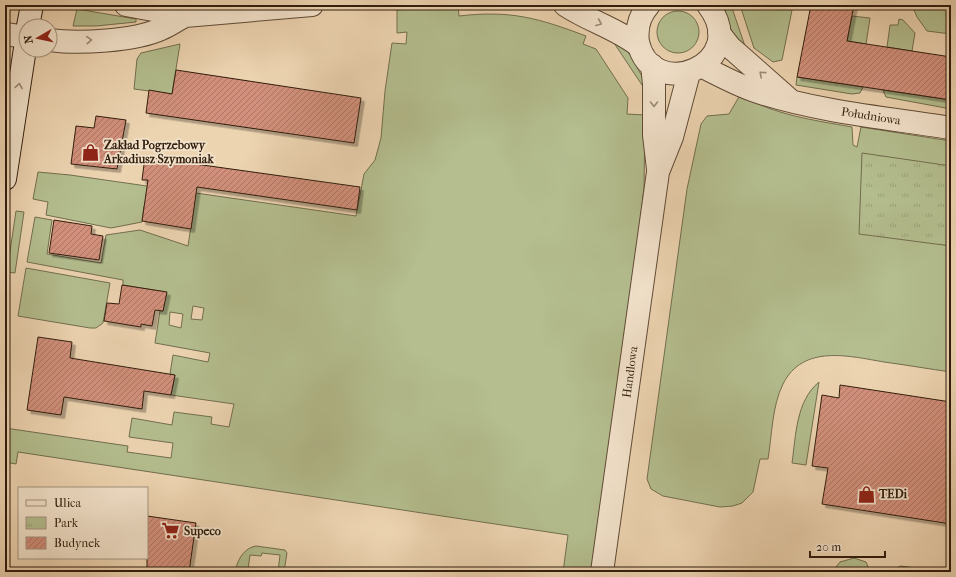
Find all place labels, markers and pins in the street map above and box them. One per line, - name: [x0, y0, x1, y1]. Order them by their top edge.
- place label: Zakład Pogrzebowy Arkadiusz Szymoniak: [103, 138, 214, 167]
- shop icon: Zakład Pogrzebowy Arkadiusz Szymoniak: [81, 142, 101, 162]
- shop icon: TEDi: [856, 484, 876, 504]
- place label: TEDi: [878, 487, 908, 501]
- supermarket icon: Supeco: [161, 521, 181, 541]
- place label: Supeco: [184, 524, 221, 539]

